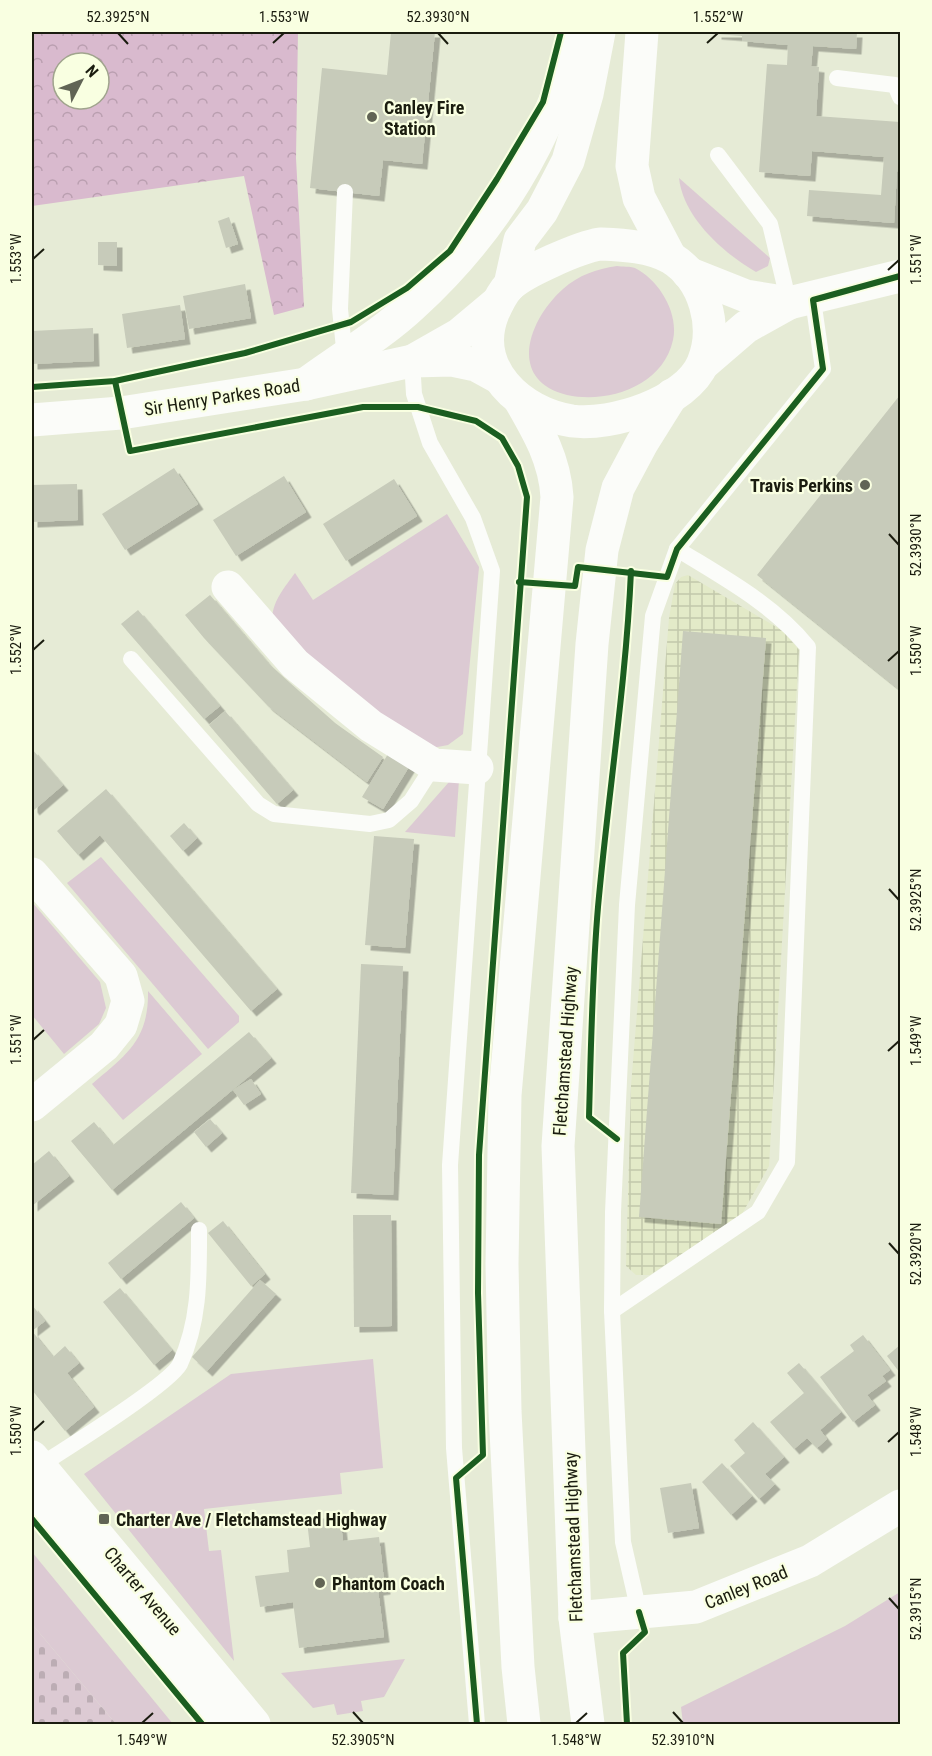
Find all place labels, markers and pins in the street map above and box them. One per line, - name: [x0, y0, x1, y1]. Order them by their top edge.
- place label: Canley Fire Station: [384, 97, 465, 139]
- marker: Canley Fire Station: [365, 110, 379, 124]
- place label: Travis Perkins: [750, 475, 853, 496]
- marker: Travis Perkins: [858, 478, 872, 492]
- place label: Charter Ave / Fletchamstead Highway: [116, 1509, 387, 1530]
- marker: Charter Ave / Fletchamstead Highway: [97, 1512, 111, 1526]
- place label: Phantom Coach: [332, 1573, 445, 1594]
- marker: Phantom Coach: [313, 1576, 327, 1590]

